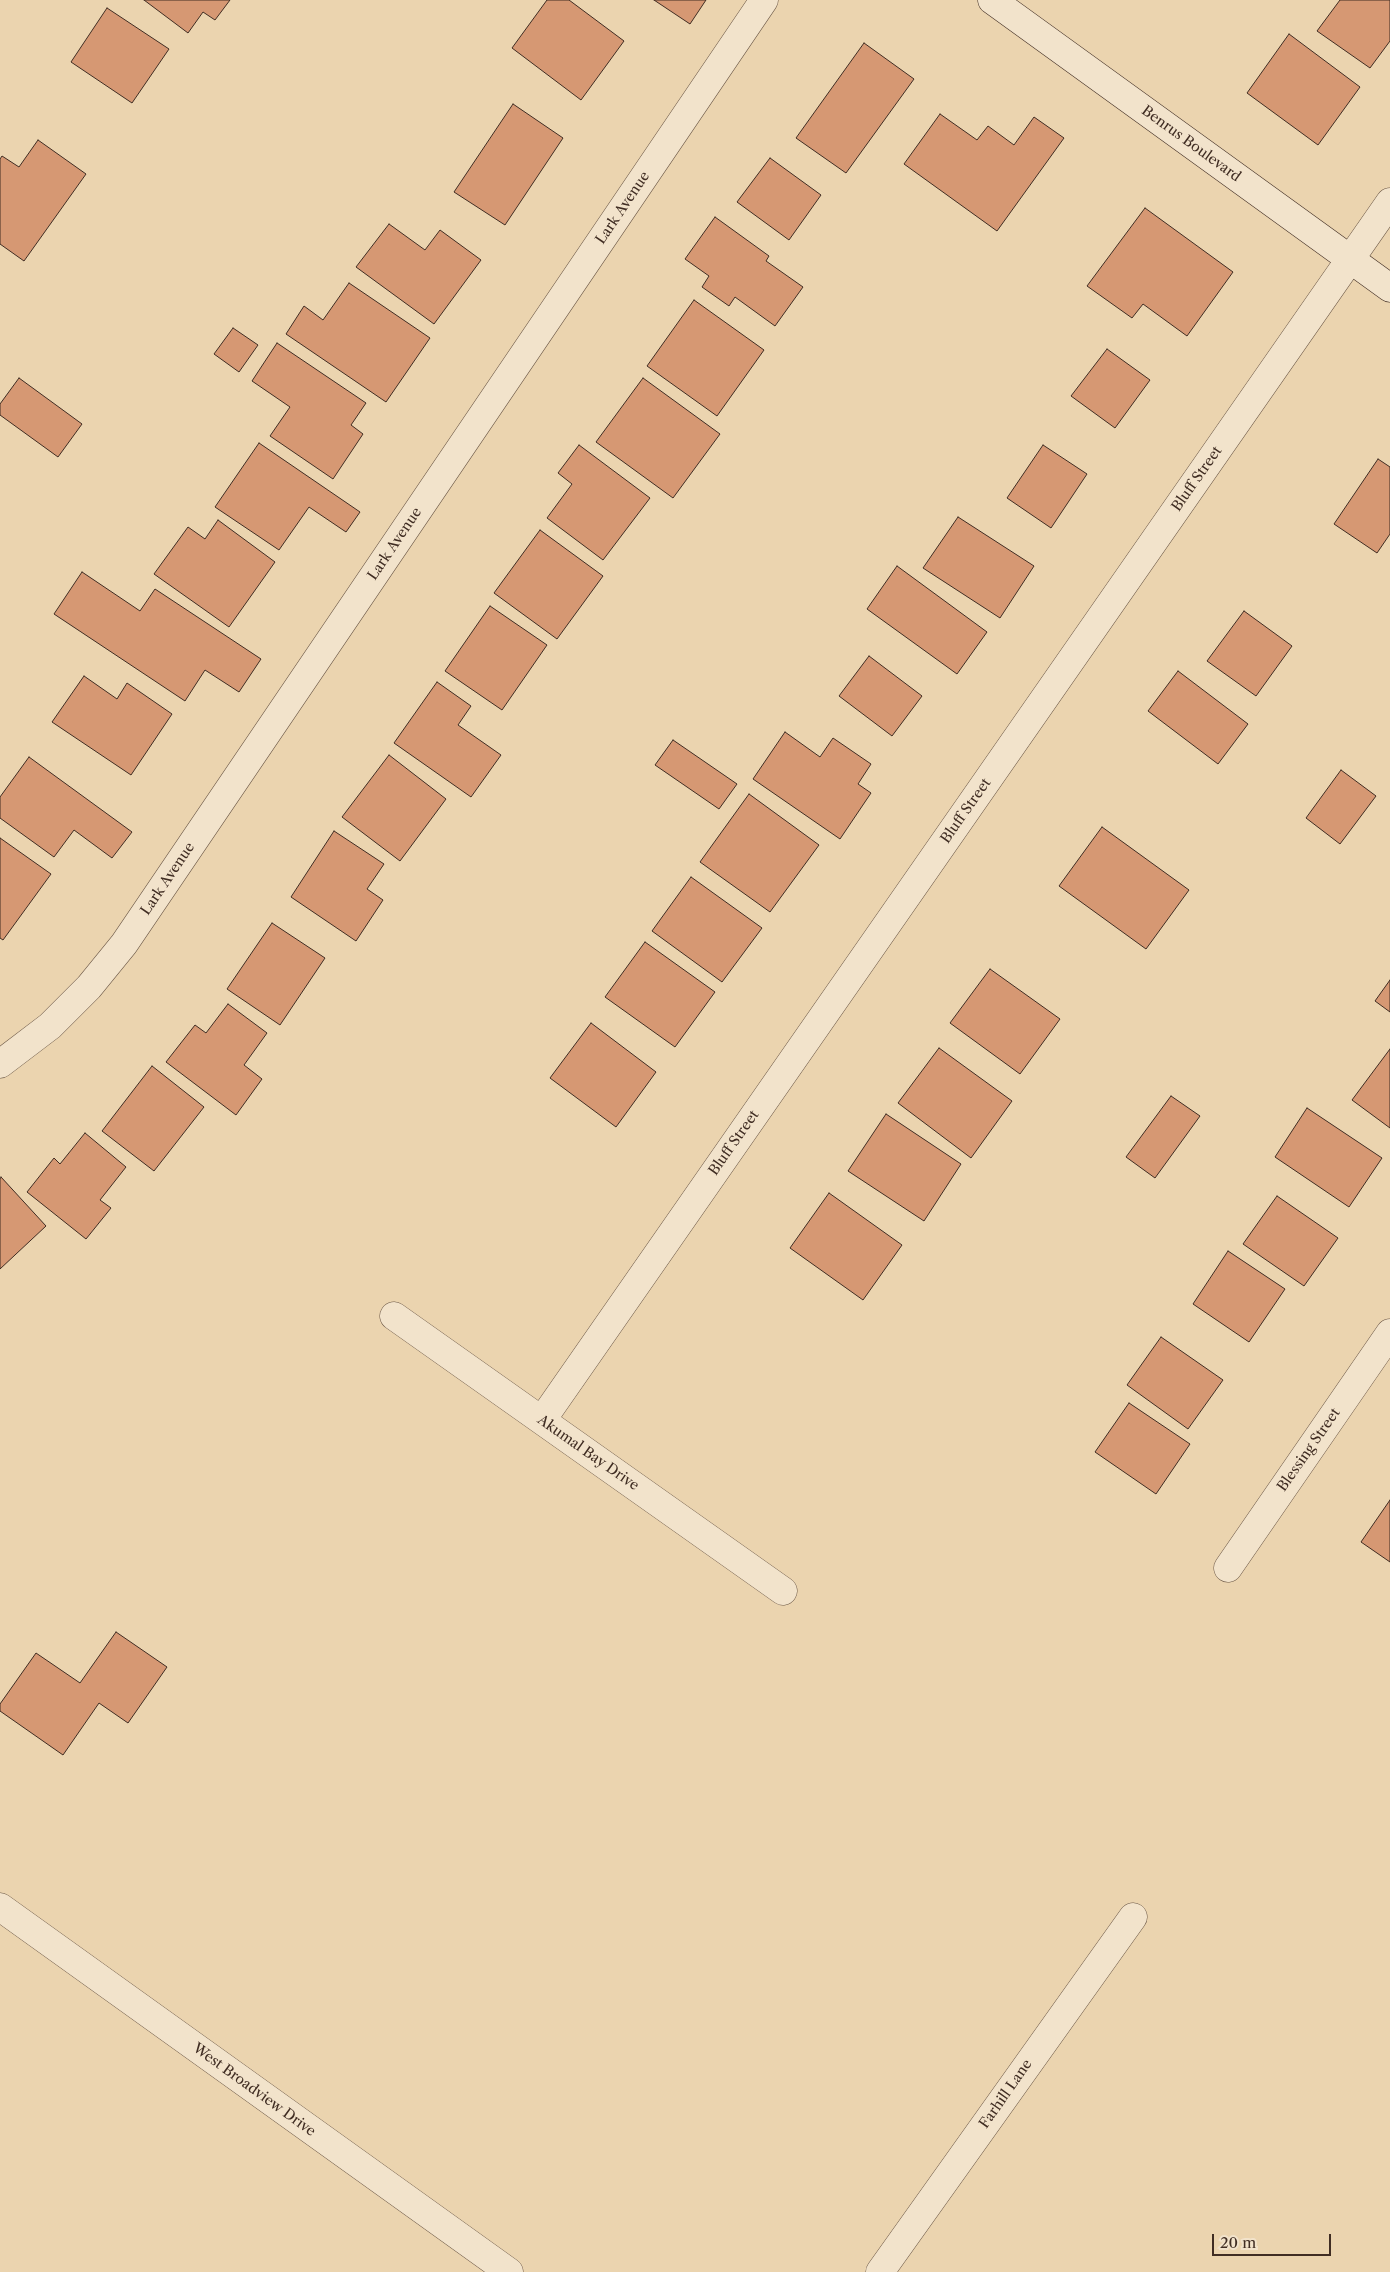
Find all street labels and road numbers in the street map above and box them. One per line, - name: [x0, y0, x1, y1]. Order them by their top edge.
- street label: Benrus Boulevard: [1138, 102, 1244, 186]
- street label: Lark Avenue: [593, 168, 653, 248]
- street label: Bluff Street: [1168, 443, 1226, 515]
- street label: Lark Avenue: [365, 504, 425, 584]
- street label: Bluff Street: [937, 775, 995, 847]
- street label: Lark Avenue: [138, 839, 198, 919]
- street label: Bluff Street: [705, 1107, 763, 1179]
- street label: Blessing Street: [1274, 1405, 1344, 1495]
- street label: Akumal Bay Drive: [534, 1412, 642, 1494]
- street label: West Broadview Drive: [189, 2040, 319, 2140]
- street label: Farhill Lane: [976, 2056, 1036, 2132]

